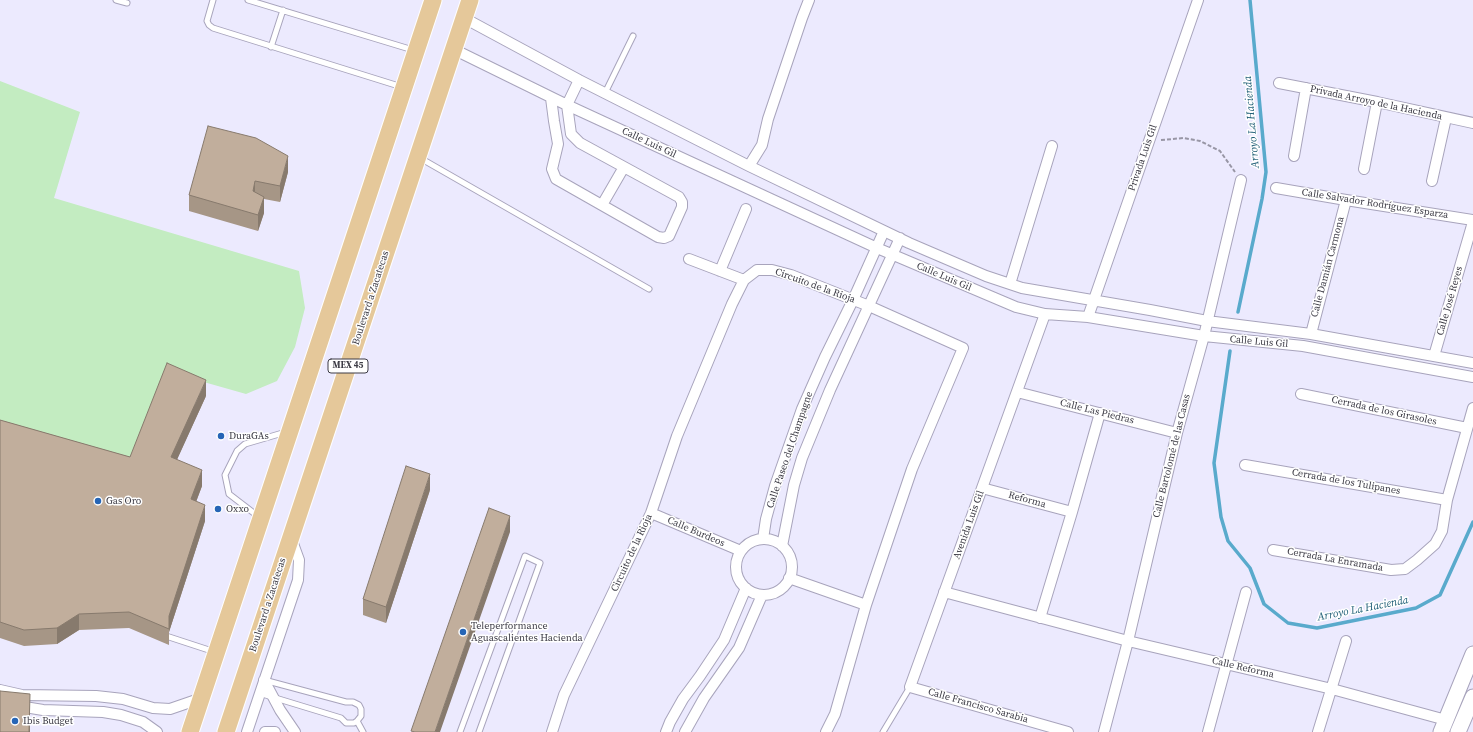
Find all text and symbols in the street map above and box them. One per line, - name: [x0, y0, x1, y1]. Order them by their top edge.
- water label: Arroyo La Hacienda: [1241, 75, 1263, 169]
- street label: Privada Arroyo de la Hacienda: [1309, 83, 1443, 123]
- street label: Privada Luis Gil: [1126, 123, 1160, 193]
- street label: Calle Luis Gil: [620, 125, 678, 161]
- street label: Calle Salvador Rodríguez Esparza: [1301, 186, 1449, 222]
- street label: Calle Damián Carmona: [1309, 215, 1347, 319]
- street label: Boulevard a Zacatecas: [350, 249, 392, 347]
- street label: Calle Luis Gil: [915, 260, 973, 294]
- street label: Calle José Reyes: [1434, 265, 1466, 337]
- street label: Circuito de la Rioja: [773, 266, 857, 306]
- street label: Calle Luis Gil: [1229, 333, 1289, 351]
- road number: MEX 45: [328, 359, 368, 373]
- street label: Calle Paseo del Champagne: [764, 390, 816, 510]
- street label: Calle Bartolomé de las Casas: [1151, 393, 1193, 519]
- street label: Cerrada de los Girasoles: [1330, 394, 1438, 428]
- street label: Calle Las Piedras: [1059, 397, 1135, 427]
- place label: DuraGAs: [229, 430, 269, 442]
- marker: DuraGAs: [216, 431, 226, 441]
- street label: Cerrada de los Tulipanes: [1291, 467, 1401, 497]
- street label: Avenida Luis Gil: [951, 489, 987, 561]
- street label: Reforma: [1007, 489, 1047, 511]
- place label: Gas Oro: [106, 495, 141, 507]
- marker: Gas Oro: [93, 496, 103, 506]
- place label: Oxxo: [226, 503, 249, 515]
- marker: Oxxo: [213, 504, 223, 514]
- street label: Circuito de la Rioja: [609, 512, 655, 594]
- street label: Calle Burdeos: [665, 514, 727, 550]
- street label: Cerrada La Enramada: [1286, 546, 1384, 574]
- street label: Boulevard a Zacatecas: [247, 556, 289, 654]
- water label: Arroyo La Hacienda: [1316, 594, 1410, 624]
- place label: Teleperformance Aguascalientes Hacienda: [471, 620, 583, 644]
- marker: Teleperformance Aguascalientes Hacienda: [458, 627, 468, 637]
- street label: Calle Reforma: [1211, 655, 1275, 681]
- street label: Calle Francisco Sarabia: [927, 686, 1029, 726]
- place label: Ibis Budget: [23, 715, 73, 727]
- marker: Ibis Budget: [10, 716, 20, 726]

